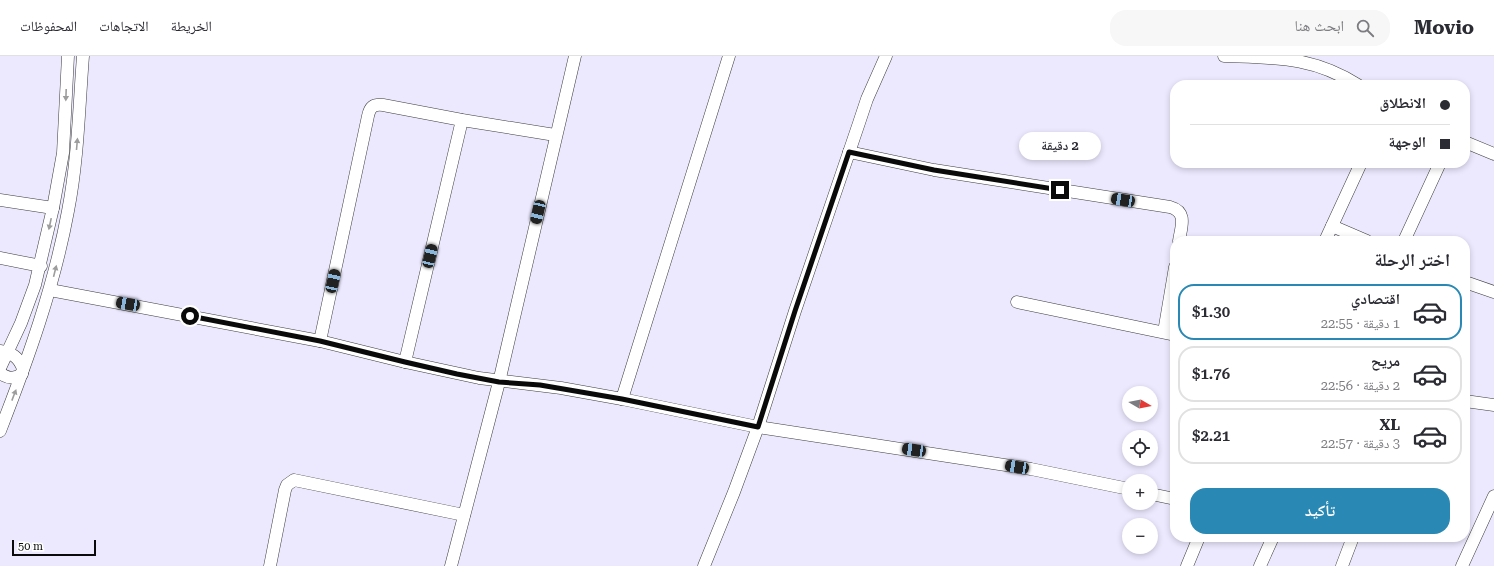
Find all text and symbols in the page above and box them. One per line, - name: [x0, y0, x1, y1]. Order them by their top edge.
- search box: [1110, 10, 1390, 46]
- text: Movio: [1414, 16, 1474, 39]
- text: ابحث هنا: [1295, 17, 1344, 35]
- icon: search: [1354, 17, 1376, 39]
- text: المحفوظات: [20, 18, 77, 34]
- text: الاتجاهات: [99, 18, 149, 34]
- text: الخريطة: [171, 18, 212, 34]
- one-way arrow: [63, 89, 69, 102]
- text: الانطلاق: [1380, 94, 1426, 112]
- callout: 2 دقيقة: [1019, 132, 1101, 160]
- text: الوجهة: [1388, 133, 1426, 151]
- one-way arrow: [73, 138, 80, 150]
- text: 2 دقيقة: [1041, 138, 1079, 153]
- route end: [1051, 181, 1069, 199]
- car: [1110, 192, 1136, 208]
- car: [529, 199, 547, 225]
- one-way arrow: [47, 218, 53, 230]
- car: [421, 243, 439, 269]
- text: اختر الرحلة: [1374, 249, 1450, 270]
- one-way arrow: [52, 265, 58, 277]
- car: [325, 268, 341, 294]
- text: اقتصادي: [1351, 290, 1400, 308]
- icon: car: [1412, 294, 1448, 330]
- car: [115, 296, 141, 312]
- text: $1.30: [1192, 303, 1230, 321]
- route start: [181, 307, 199, 325]
- text: 1 دقيقة · 22:55: [1321, 316, 1400, 331]
- text: مريح: [1371, 352, 1400, 370]
- icon: car: [1412, 356, 1448, 392]
- text: $1.76: [1192, 365, 1230, 383]
- text: 2 دقيقة · 22:56: [1321, 378, 1400, 393]
- north arrow: [1122, 386, 1158, 422]
- map controls: [1122, 386, 1158, 554]
- one-way arrow: [11, 388, 17, 400]
- text: XL: [1379, 416, 1400, 434]
- icon: car: [1412, 418, 1448, 454]
- text: $2.21: [1192, 427, 1230, 445]
- button: locate: [1122, 430, 1158, 466]
- text: 3 دقيقة · 22:57: [1321, 436, 1400, 451]
- car: [901, 442, 927, 458]
- car: [1004, 459, 1030, 475]
- button: +: [1122, 474, 1158, 510]
- button: تأكيد: [1190, 488, 1450, 534]
- button: −: [1122, 518, 1158, 554]
- scale bar: [12, 538, 96, 557]
- text: 50 m: [18, 540, 43, 553]

